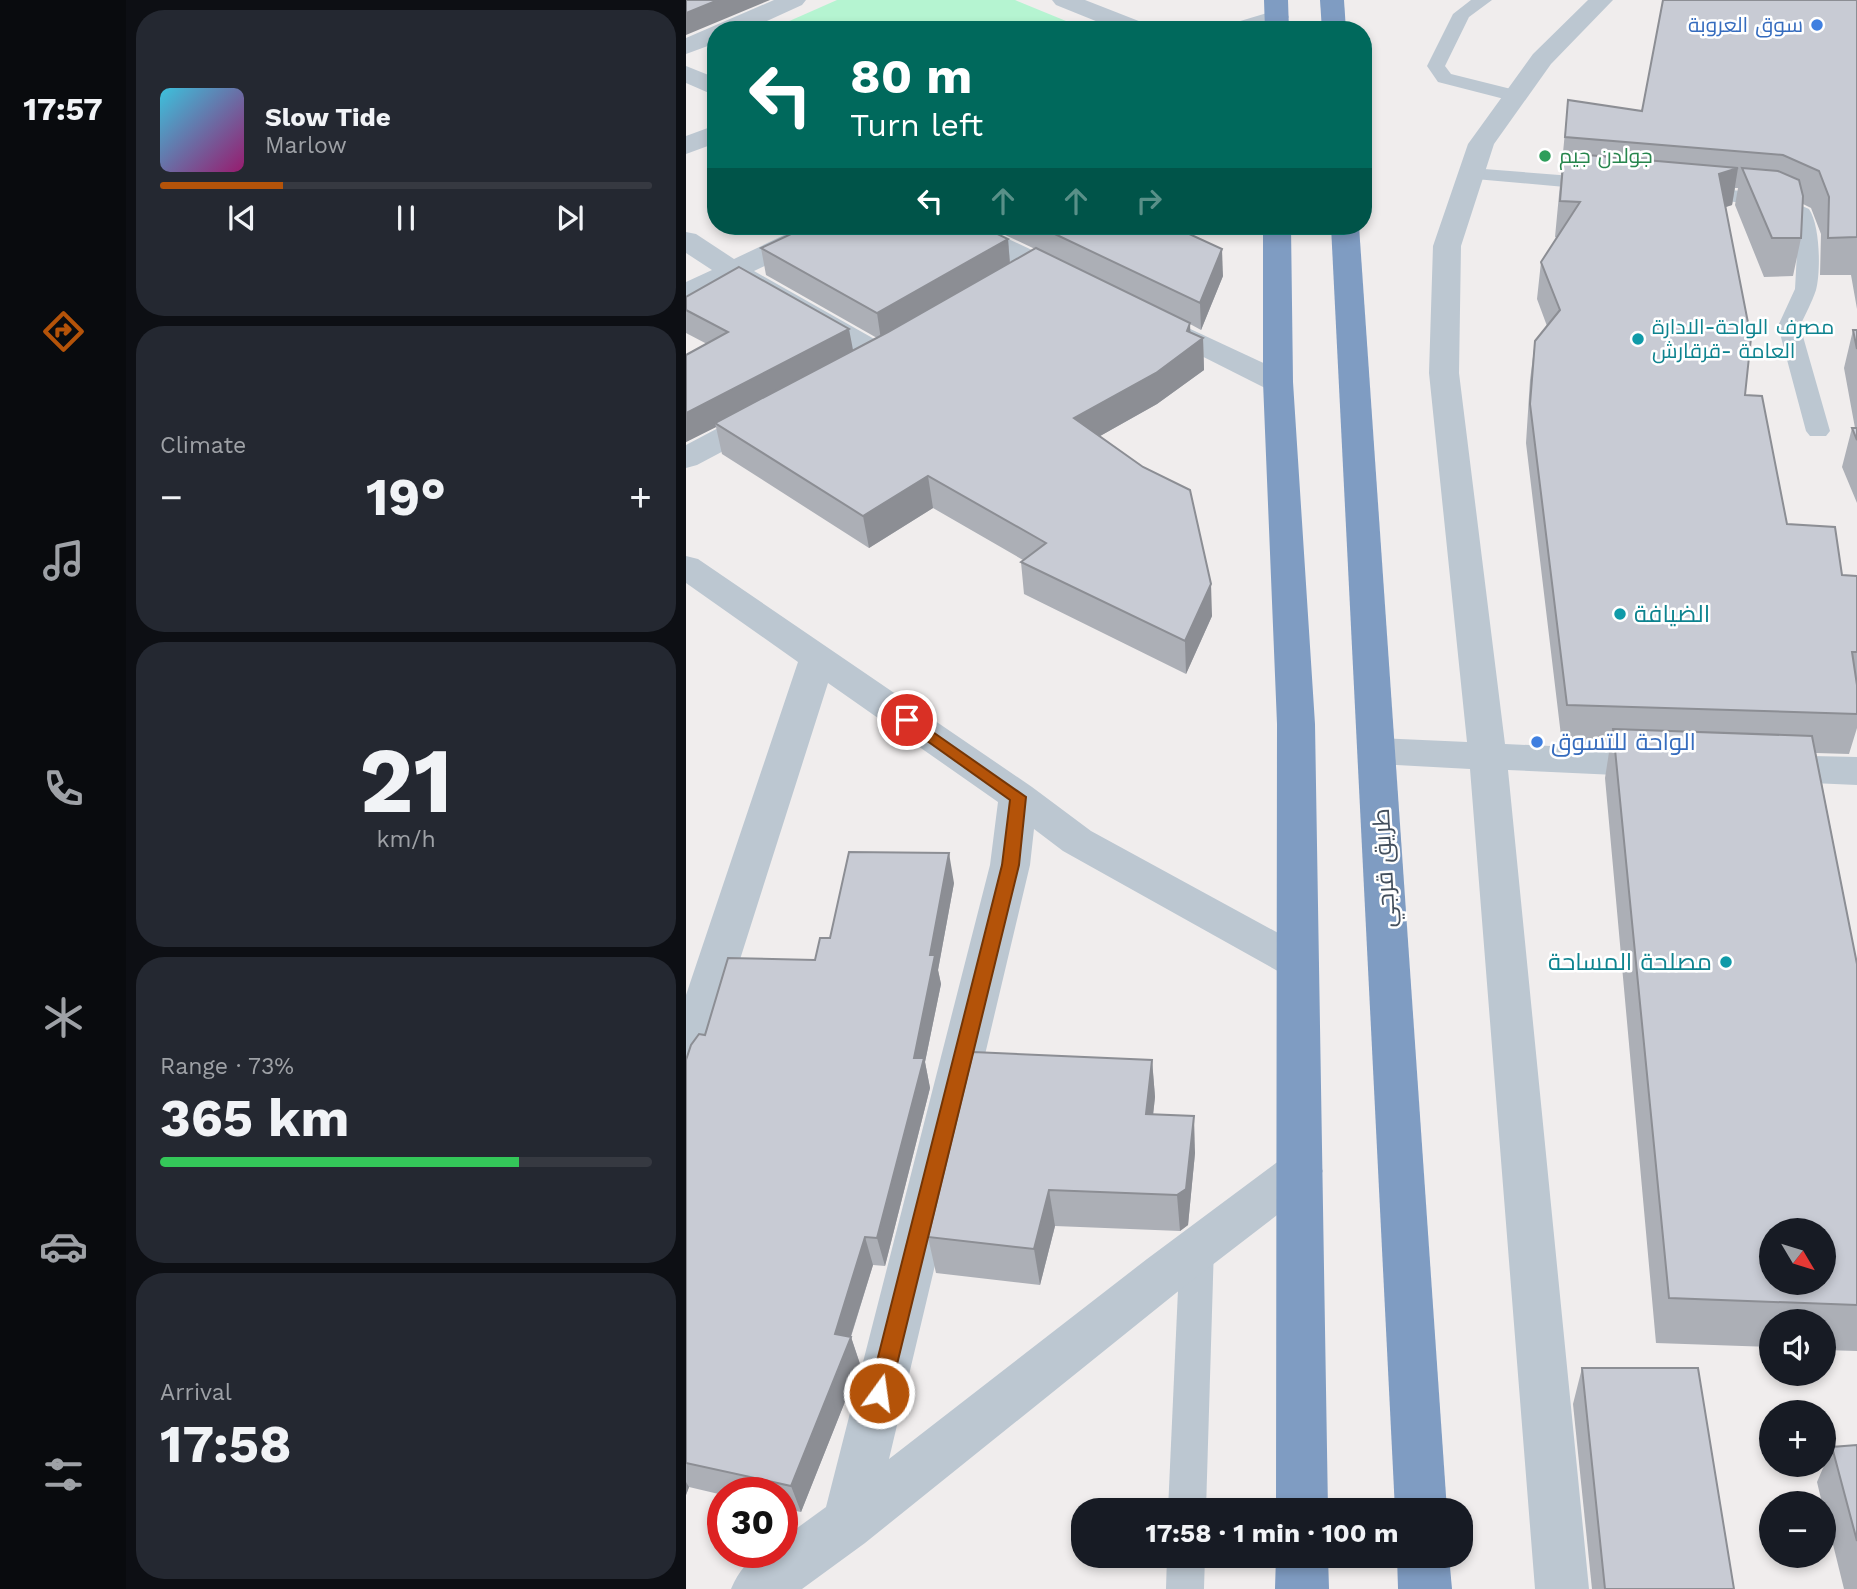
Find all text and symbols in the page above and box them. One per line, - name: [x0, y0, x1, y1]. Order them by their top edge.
- place label: سوق العروبة: [1688, 12, 1803, 38]
- marker: سوق العروبة: [1809, 17, 1825, 33]
- text: 80 m: [850, 47, 972, 105]
- icon: left: [735, 49, 826, 140]
- text: 17:57: [23, 90, 103, 128]
- text: Slow Tide: [265, 102, 391, 132]
- text: Turn left: [850, 106, 983, 144]
- text: Marlow: [265, 132, 347, 159]
- place label: جولدن جيم: [1559, 143, 1653, 170]
- marker: جولدن جيم: [1537, 148, 1553, 164]
- icon: left: [911, 182, 949, 220]
- icon: ahead: [984, 182, 1022, 220]
- icon: ahead: [1057, 182, 1095, 220]
- icon: right: [1130, 182, 1168, 220]
- icon: previous: [223, 199, 261, 237]
- icon: pause: [387, 199, 425, 237]
- icon: next: [551, 199, 589, 237]
- icon: directions: [39, 307, 88, 356]
- place label: مصرف الواحة-الادارة العامة -قرقارش: [1652, 314, 1834, 364]
- marker: مصرف الواحة-الادارة العامة -قرقارش: [1630, 331, 1646, 347]
- text: Climate: [160, 432, 246, 459]
- text: 19°: [366, 467, 446, 528]
- text: −: [160, 475, 183, 519]
- text: +: [629, 475, 652, 519]
- icon: music: [39, 536, 88, 585]
- place label: الضيافة: [1634, 600, 1710, 628]
- marker: الضيافة: [1612, 606, 1628, 622]
- pin: [877, 690, 937, 750]
- icon: arrive: [888, 701, 926, 739]
- text: 21: [359, 727, 453, 834]
- place label: الواحة للتسوق: [1551, 728, 1696, 757]
- marker: الواحة للتسوق: [1529, 734, 1545, 750]
- icon: phone: [39, 764, 88, 813]
- street label: طريق قرجي: [1367, 807, 1406, 928]
- text: km/h: [376, 826, 436, 853]
- place label: مصلحة المساحة: [1548, 948, 1712, 976]
- marker: مصلحة المساحة: [1718, 954, 1734, 970]
- icon: climate: [39, 993, 88, 1042]
- text: Range · 73%: [160, 1053, 294, 1080]
- text: 365 km: [160, 1088, 349, 1149]
- north arrow: [1759, 1218, 1836, 1295]
- map controls: [1759, 1218, 1836, 1568]
- icon: car: [39, 1222, 88, 1271]
- button: sound: [1759, 1309, 1836, 1386]
- position arrow: [842, 1356, 916, 1430]
- text: Arrival: [160, 1379, 232, 1406]
- button: +: [1759, 1400, 1836, 1477]
- text: 17:58: [160, 1414, 292, 1475]
- icon: filters: [39, 1450, 88, 1499]
- speed limit sign: 30: [707, 1477, 798, 1568]
- button: −: [1759, 1491, 1836, 1568]
- text: 17:58 · 1 min · 100 m: [1146, 1518, 1398, 1548]

